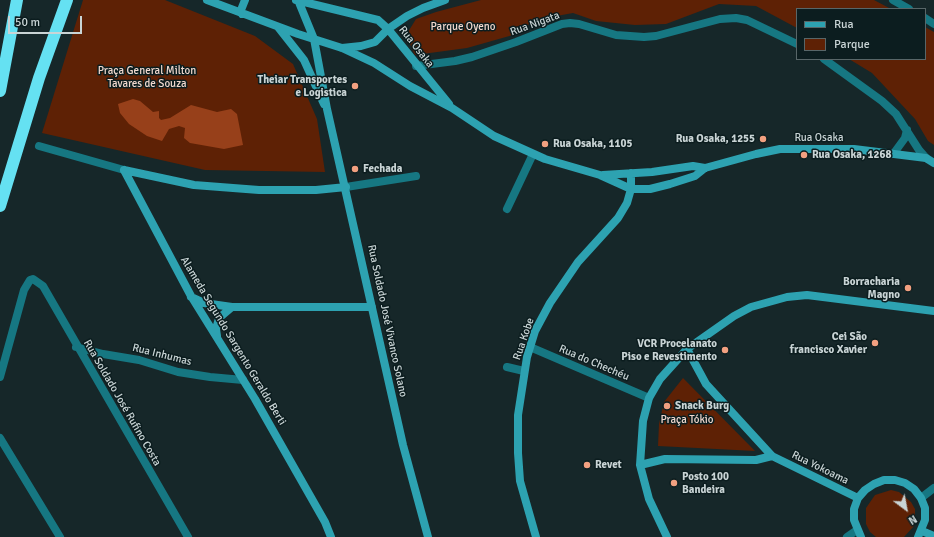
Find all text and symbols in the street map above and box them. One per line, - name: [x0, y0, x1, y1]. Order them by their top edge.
- scale bar: [10, 8, 84, 34]
- legend: [796, 8, 926, 60]
- street label: Rua Nigata: [509, 9, 561, 39]
- text: 50 m: [15, 15, 40, 30]
- text: Rua: [834, 17, 854, 32]
- park label: Parque Oyeno: [431, 20, 495, 34]
- street label: Rua Osaka: [396, 24, 436, 70]
- text: Parque: [834, 37, 870, 52]
- park label: Praça General Milton Tavares de Souza: [98, 64, 196, 90]
- place label: Theiar Transportes e Logistica: [258, 73, 347, 99]
- marker: Theiar Transportes e Logistica: [350, 81, 360, 91]
- street label: Rua Osaka: [794, 131, 844, 145]
- place label: Rua Osaka, 1255: [676, 132, 755, 146]
- marker: Rua Osaka, 1255: [758, 134, 768, 144]
- place label: Rua Osaka, 1105: [553, 137, 632, 151]
- marker: Rua Osaka, 1105: [540, 139, 550, 149]
- place label: Rua Osaka, 1268: [812, 148, 891, 162]
- marker: Rua Osaka, 1268: [799, 150, 809, 160]
- place label: Fechada: [363, 162, 402, 176]
- marker: Fechada: [350, 164, 360, 174]
- street label: Rua Soldado José Vivanco Solano: [364, 244, 410, 398]
- street label: Alameda Segundo Sargento Geraldo Berti: [177, 254, 289, 428]
- place label: Borracharia Magno: [843, 275, 900, 301]
- marker: Borracharia Magno: [903, 283, 913, 293]
- street label: Rua Kobe: [511, 316, 537, 362]
- place label: Cei São francisco Xavier: [790, 330, 867, 356]
- place label: VCR Procelanato Piso e Revestimento: [621, 337, 717, 363]
- street label: Rua Soldado José Rufino Costa: [80, 338, 164, 468]
- marker: Cei São francisco Xavier: [870, 338, 880, 348]
- street label: Rua Inhumas: [131, 341, 193, 369]
- street label: Rua do Chechéu: [557, 342, 631, 384]
- marker: VCR Procelanato Piso e Revestimento: [720, 345, 730, 355]
- place label: Snack Burg: [675, 399, 729, 413]
- marker: Snack Burg: [662, 401, 672, 411]
- park label: Praça Tókio: [660, 413, 714, 427]
- street label: Rua Yokoama: [789, 448, 851, 488]
- place label: Revet: [595, 458, 622, 472]
- marker: Revet: [582, 460, 592, 470]
- place label: Posto 100 Bandeira: [682, 470, 729, 496]
- marker: Posto 100 Bandeira: [669, 478, 679, 488]
- north arrow: [886, 489, 926, 529]
- text: N: [906, 512, 919, 527]

